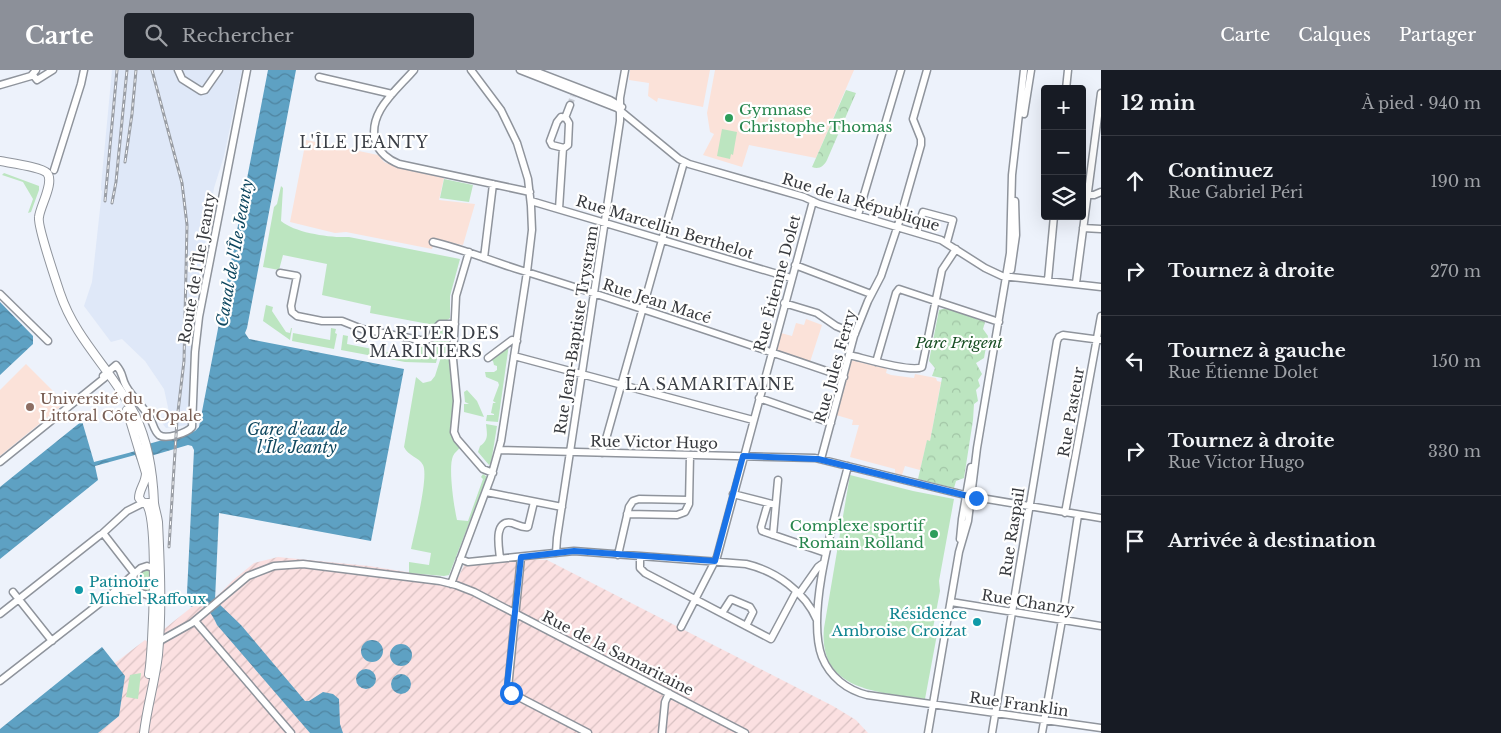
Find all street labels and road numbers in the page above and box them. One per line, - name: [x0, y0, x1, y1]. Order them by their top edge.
- street label: Rue de la République: [780, 169, 942, 235]
- street label: Route de l'Île Jeanty: [174, 190, 220, 345]
- street label: Rue Marcellin Berthelot: [574, 191, 756, 263]
- street label: Rue Étienne Dolet: [750, 212, 804, 353]
- street label: Rue Jean-Baptiste Trystram: [550, 224, 602, 436]
- street label: Rue Jean Macé: [600, 274, 714, 328]
- street label: Rue Jules Ferry: [810, 307, 860, 425]
- street label: Rue Pasteur: [1054, 364, 1088, 459]
- street label: Rue Victor Hugo: [590, 431, 718, 453]
- street label: Rue Raspail: [996, 486, 1028, 578]
- street label: Rue Chanzy: [980, 585, 1076, 619]
- street label: Rue de la Samaritaine: [539, 606, 697, 700]
- street label: Rue Franklin: [968, 688, 1070, 720]

